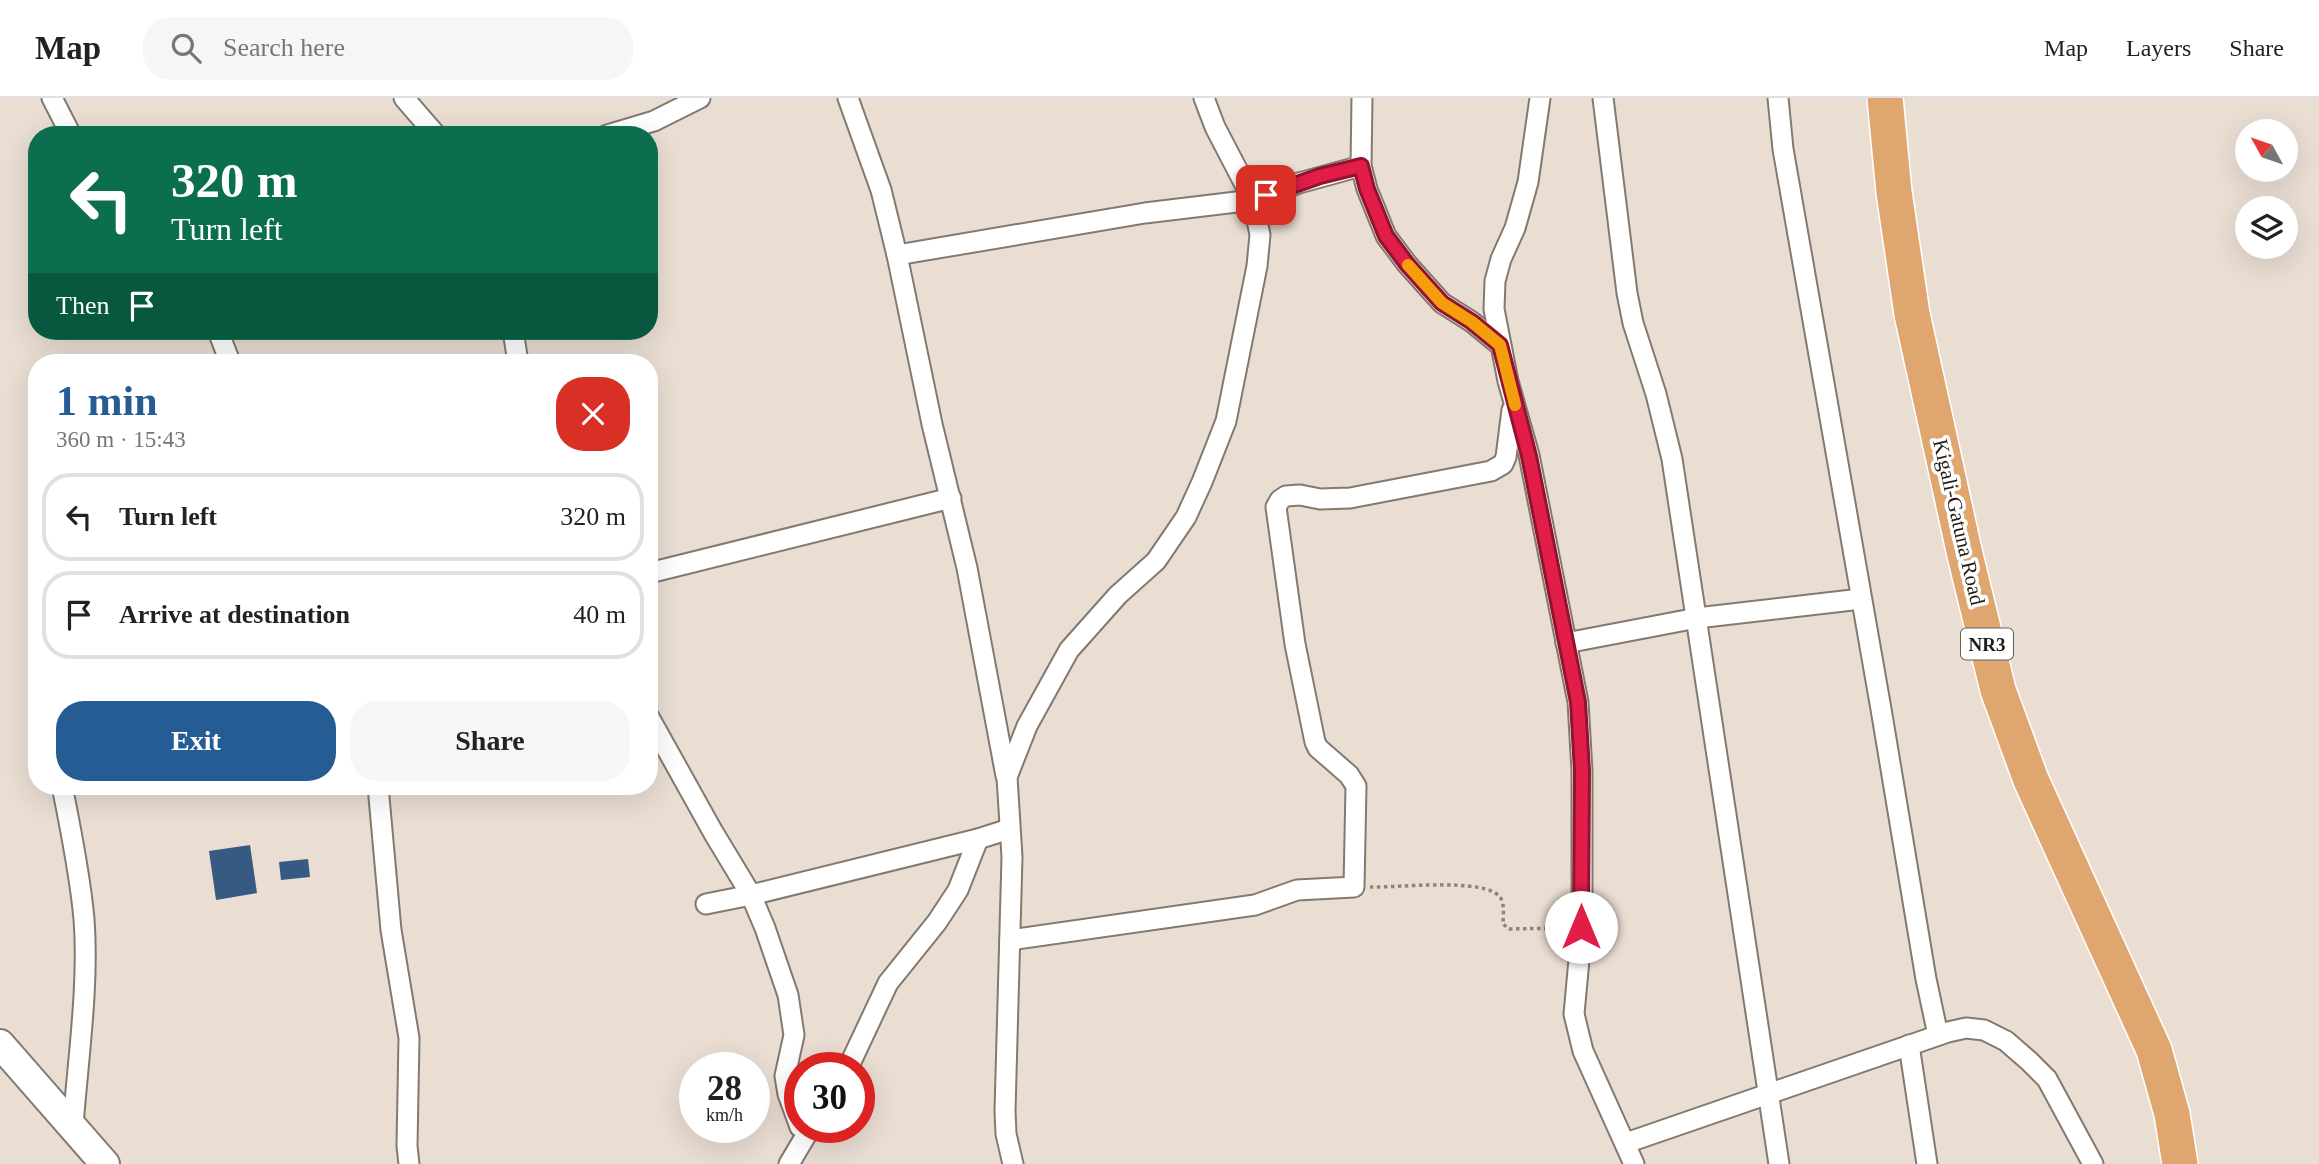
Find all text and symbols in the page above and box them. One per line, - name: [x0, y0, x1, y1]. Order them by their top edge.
- search box: [143, 17, 633, 80]
- icon: search: [167, 29, 205, 67]
- text: Map: [35, 30, 101, 66]
- text: Search here: [223, 33, 345, 62]
- text: Map: [2044, 35, 2088, 61]
- text: Layers: [2126, 35, 2191, 61]
- text: Share: [2229, 35, 2284, 61]
- north arrow: [2235, 119, 2298, 182]
- map controls: [2235, 119, 2298, 259]
- text: 320 m: [171, 153, 298, 208]
- icon: left: [56, 154, 147, 245]
- pin: [1236, 165, 1296, 225]
- icon: arrive: [1247, 176, 1285, 214]
- button: layers: [2235, 196, 2298, 259]
- text: Turn left: [171, 211, 283, 247]
- icon: arrive: [123, 287, 161, 325]
- text: Then: [56, 291, 109, 320]
- button: close: [556, 377, 630, 451]
- text: 1 min: [56, 378, 158, 424]
- text: 360 m · 15:43: [56, 427, 186, 452]
- street label: Kigali-Gatuna Road: [1928, 437, 1990, 608]
- icon: left: [60, 498, 98, 536]
- text: Turn left: [119, 502, 217, 531]
- text: 320 m: [560, 502, 626, 531]
- icon: arrive: [60, 596, 98, 634]
- text: Arrive at destination: [119, 600, 350, 629]
- text: 40 m: [573, 600, 626, 629]
- road number: NR3: [1961, 628, 2013, 660]
- button: Exit: [56, 701, 336, 781]
- button: Share: [350, 701, 630, 781]
- position arrow: [1544, 890, 1618, 964]
- speed limit sign: 30: [784, 1052, 875, 1143]
- text: 28: [707, 1069, 742, 1108]
- text: km/h: [706, 1105, 743, 1125]

